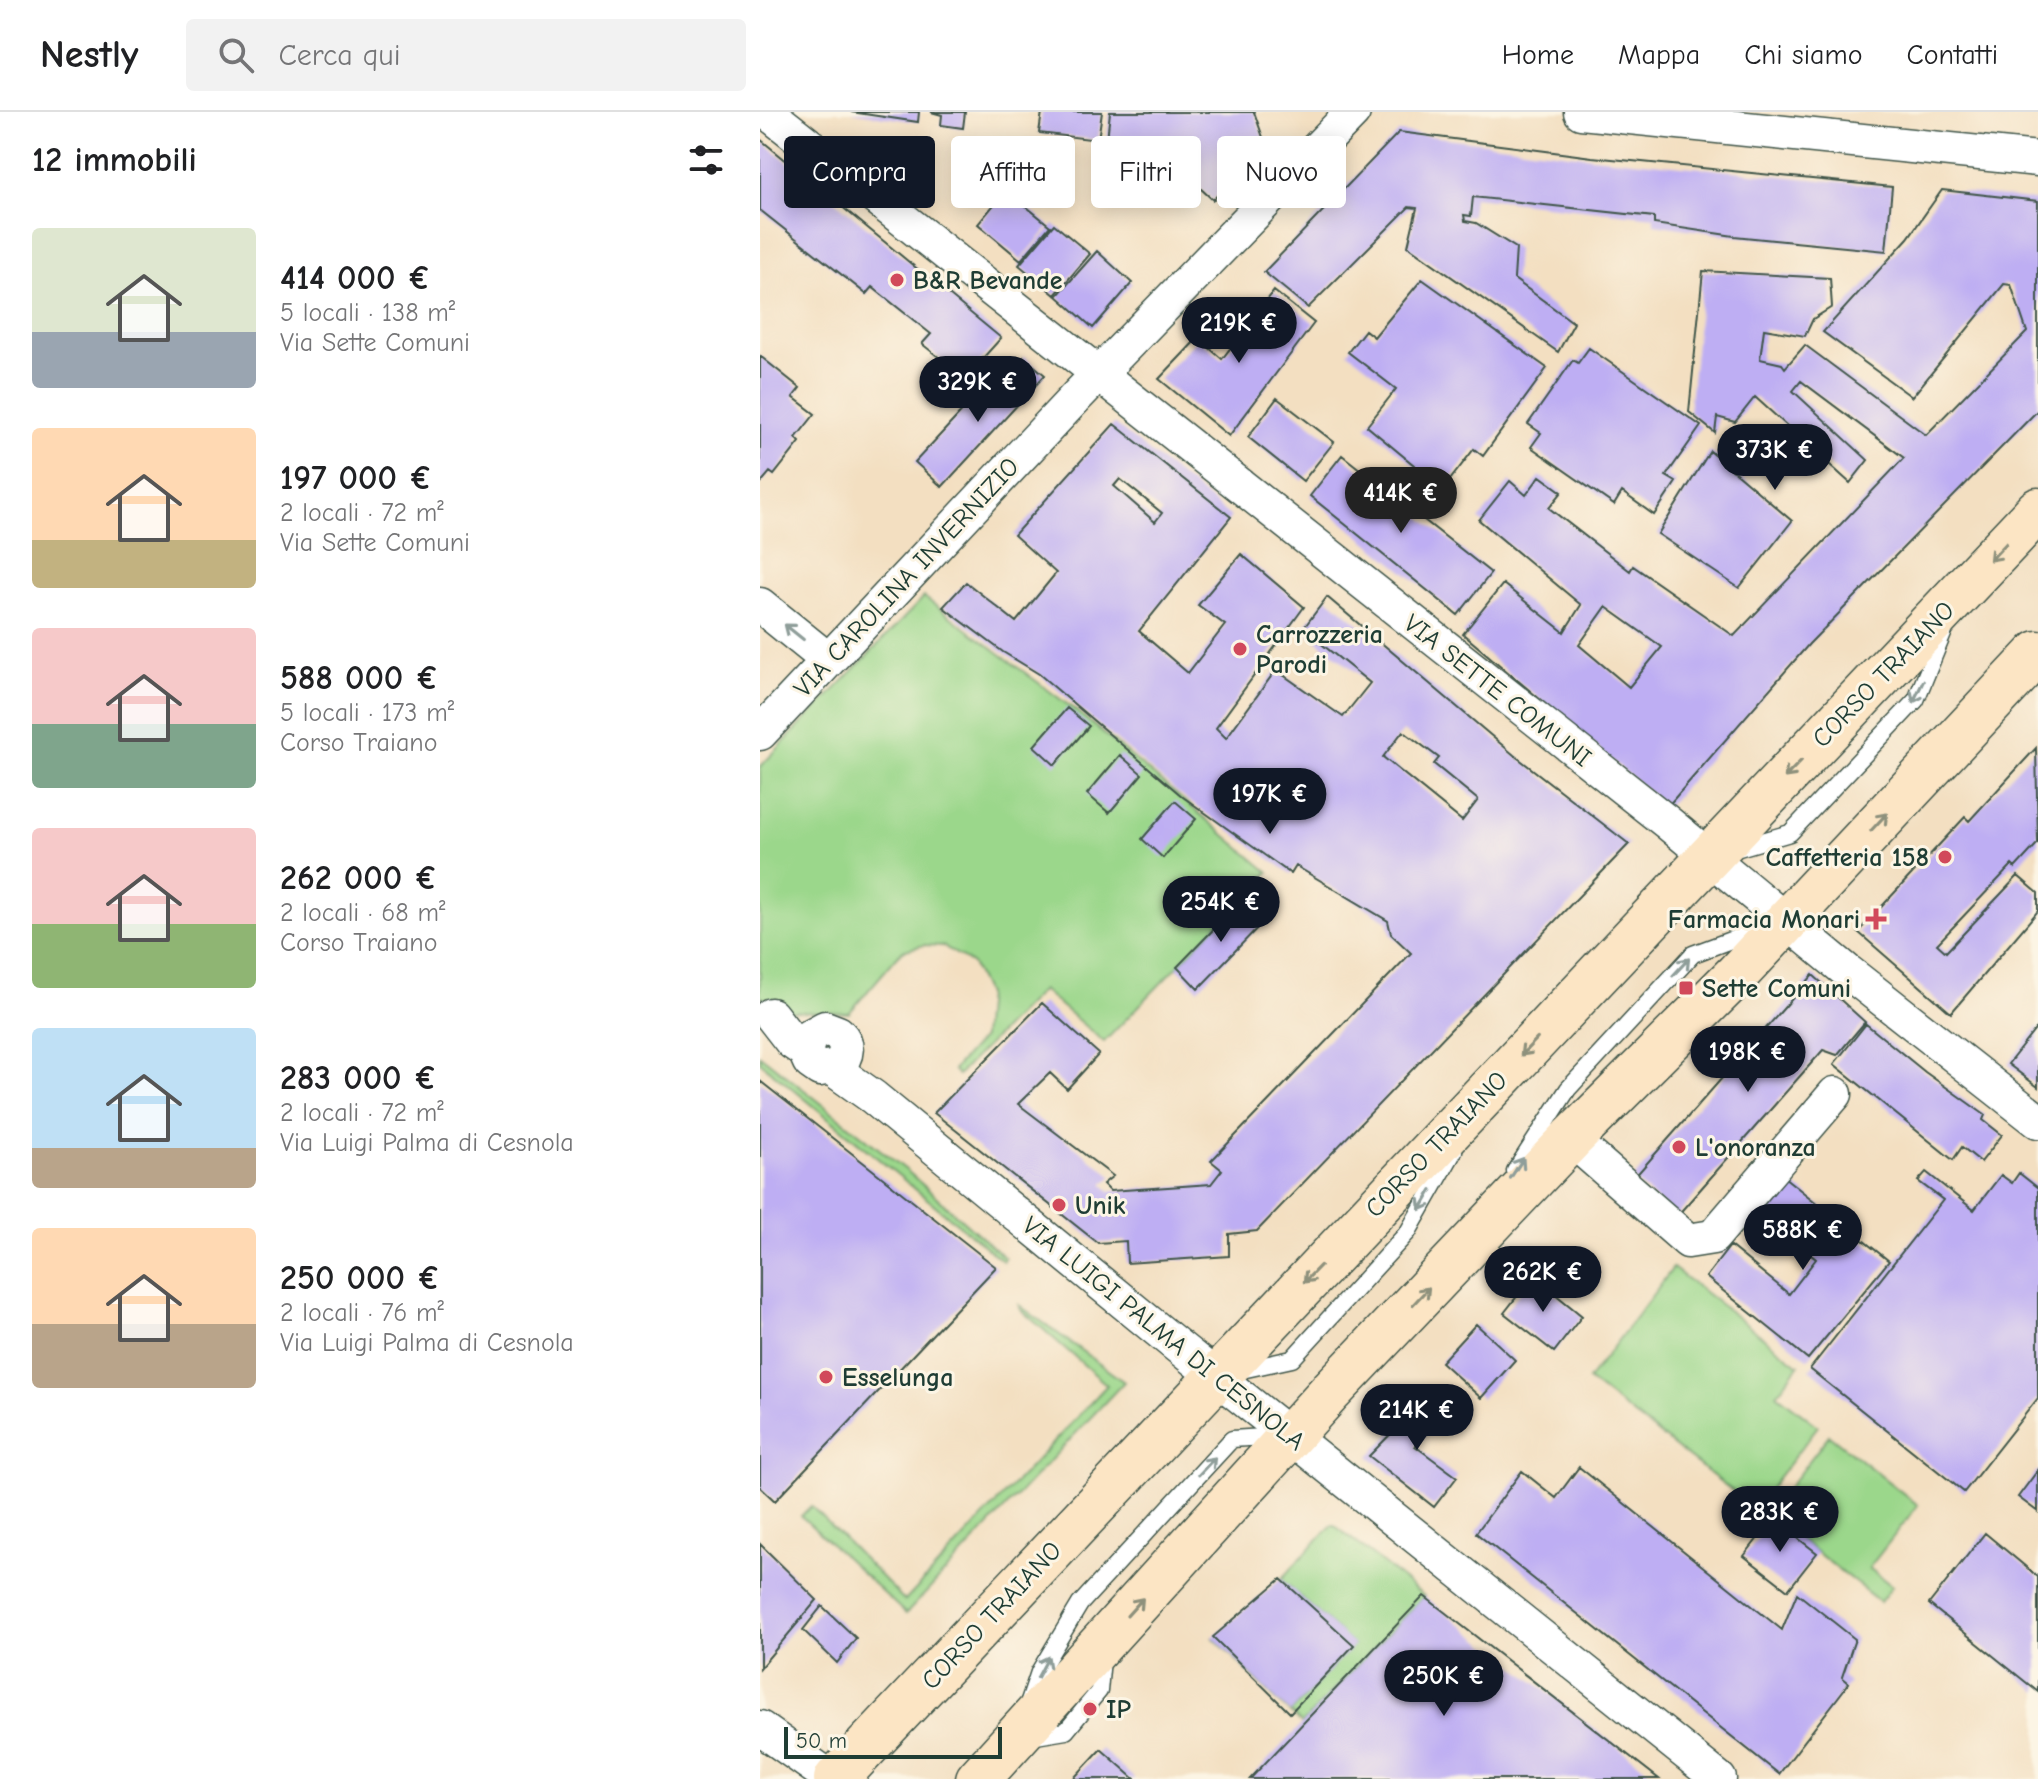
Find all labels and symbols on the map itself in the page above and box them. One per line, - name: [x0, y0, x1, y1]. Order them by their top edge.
- place label: B&R Bevande: [913, 266, 1063, 296]
- marker: B&R Bevande: [888, 271, 906, 289]
- pin: 219K €: [1174, 297, 1304, 365]
- pin: 329K €: [913, 356, 1043, 424]
- pin: 373K €: [1710, 424, 1840, 492]
- street label: VIA CAROLINA INVERNIZIO: [788, 452, 1026, 704]
- pin: 414K €: [1336, 467, 1466, 535]
- one-way arrow: [1989, 542, 2008, 562]
- street label: CORSO TRAIANO: [1807, 595, 1961, 754]
- street label: VIA SETTE COMUNI: [1398, 608, 1597, 773]
- place label: Carrozzeria Parodi: [1256, 620, 1383, 680]
- one-way arrow: [784, 624, 805, 641]
- marker: Carrozzeria Parodi: [1231, 640, 1249, 658]
- one-way arrow: [1910, 679, 1925, 703]
- one-way arrow: [1783, 759, 1802, 779]
- pin: 197K €: [1205, 768, 1335, 836]
- one-way arrow: [1869, 812, 1887, 832]
- place label: Caffetteria 158: [1765, 843, 1929, 873]
- marker: Caffetteria 158: [1936, 848, 1954, 866]
- pin: 254K €: [1156, 876, 1286, 944]
- place label: Farmacia Monari: [1668, 905, 1860, 935]
- marker: Farmacia Monari: [1867, 910, 1885, 928]
- one-way arrow: [1671, 957, 1690, 977]
- place label: Sette Comuni: [1702, 974, 1851, 1004]
- marker: Sette Comuni: [1677, 979, 1695, 997]
- pin: 198K €: [1683, 1026, 1813, 1094]
- one-way arrow: [1520, 1036, 1538, 1056]
- street label: CORSO TRAIANO: [1360, 1065, 1514, 1224]
- place label: L'onoranza: [1695, 1133, 1816, 1163]
- marker: L'onoranza: [1670, 1138, 1688, 1156]
- one-way arrow: [1509, 1157, 1525, 1179]
- one-way arrow: [1418, 1188, 1434, 1211]
- place label: Unik: [1075, 1191, 1126, 1221]
- marker: Unik: [1050, 1196, 1068, 1214]
- pin: 588K €: [1738, 1204, 1868, 1272]
- street label: VIA LUIGI PALMA DI CESNOLA: [1016, 1211, 1311, 1457]
- pin: 262K €: [1478, 1246, 1608, 1314]
- one-way arrow: [1303, 1264, 1322, 1283]
- one-way arrow: [1412, 1287, 1430, 1307]
- place label: Esselunga: [842, 1363, 953, 1393]
- marker: Esselunga: [817, 1368, 835, 1386]
- pin: 214K €: [1352, 1384, 1482, 1452]
- one-way arrow: [1197, 1457, 1215, 1477]
- pin: 283K €: [1715, 1486, 1845, 1554]
- street label: CORSO TRAIANO: [916, 1536, 1068, 1696]
- one-way arrow: [1126, 1598, 1144, 1618]
- pin: 250K €: [1379, 1650, 1509, 1718]
- one-way arrow: [1036, 1655, 1052, 1679]
- place label: IP: [1106, 1695, 1132, 1725]
- marker: IP: [1081, 1700, 1099, 1718]
- scale bar: [784, 1723, 1002, 1759]

